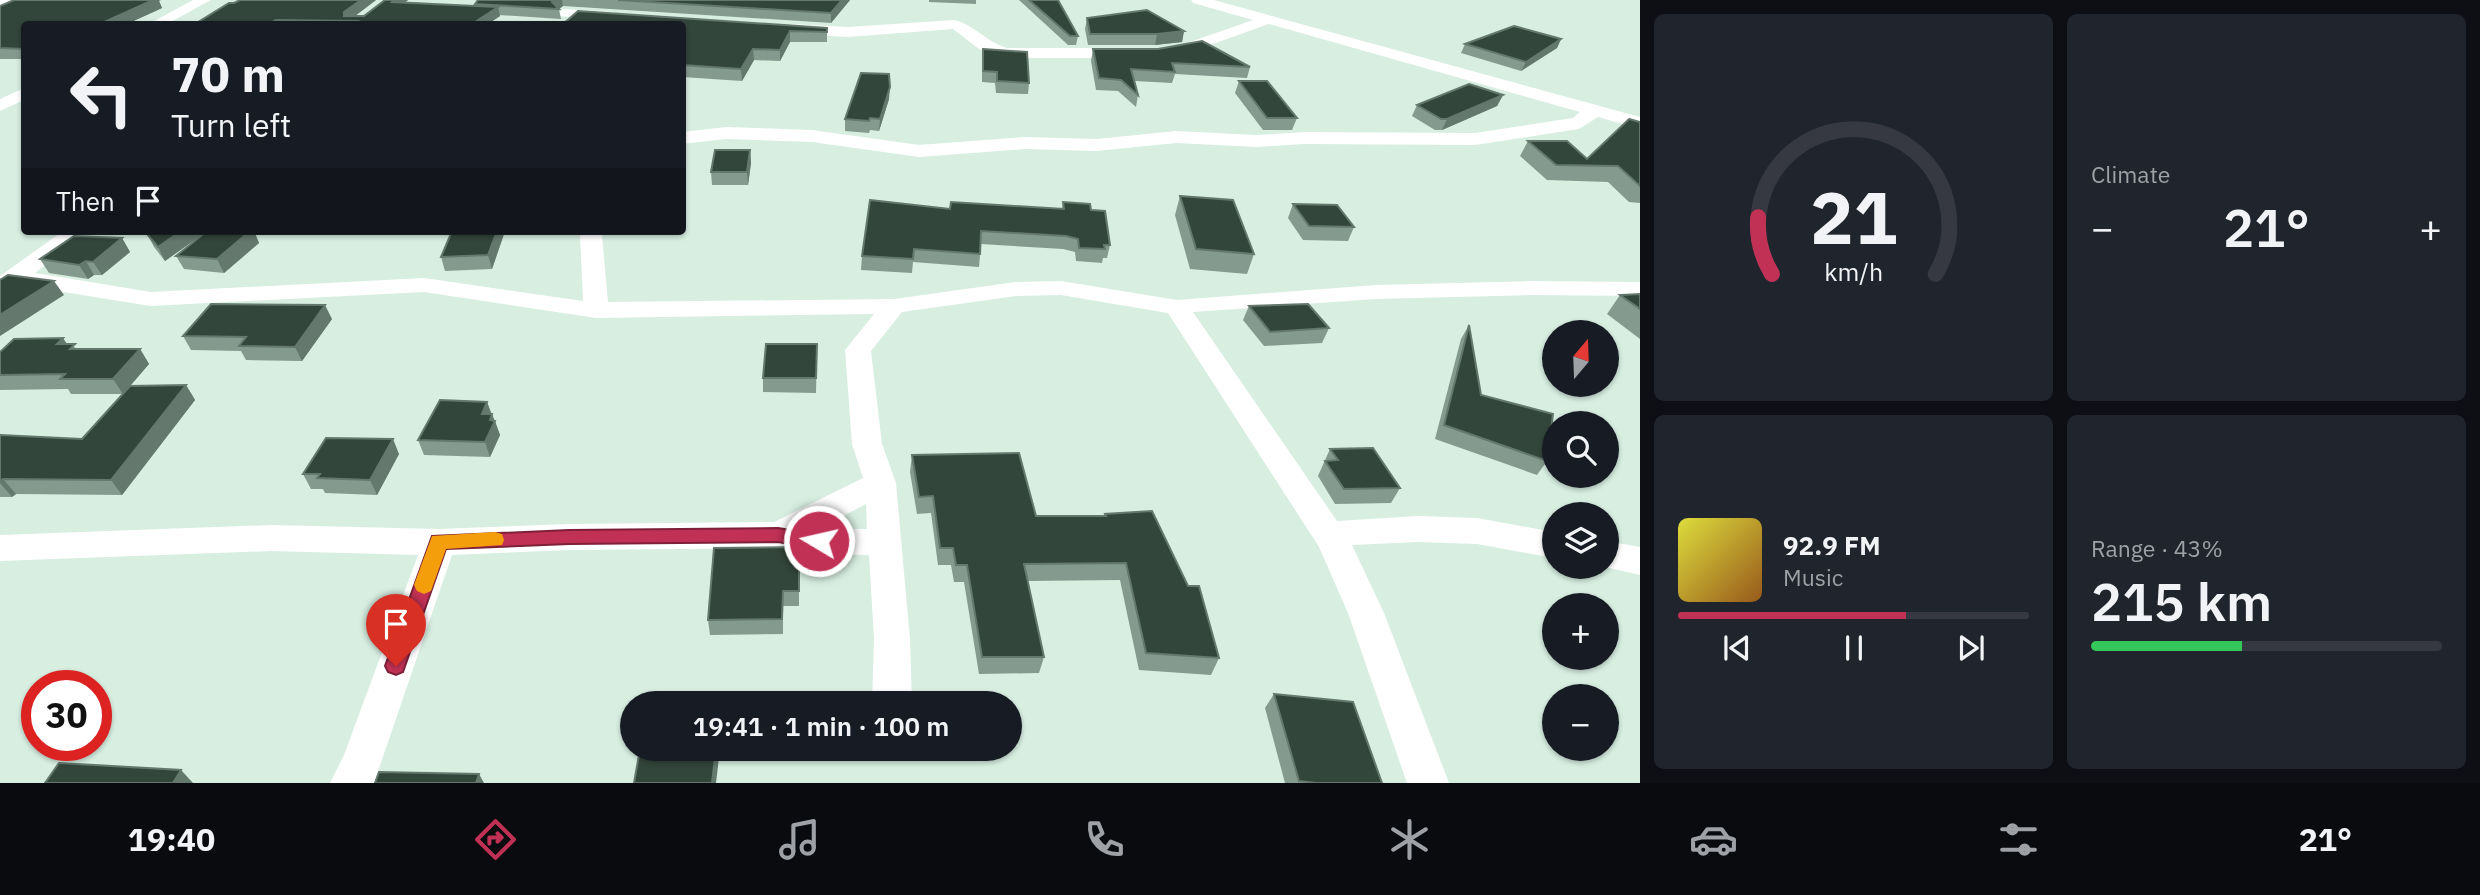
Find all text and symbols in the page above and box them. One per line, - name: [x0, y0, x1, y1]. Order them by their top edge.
- text: 70 m: [171, 42, 285, 105]
- icon: left: [56, 49, 147, 140]
- text: Turn left: [171, 104, 291, 146]
- text: Climate: [2091, 159, 2170, 189]
- text: 21: [1810, 169, 1897, 264]
- icon: arrive: [129, 182, 167, 220]
- text: Then: [56, 184, 115, 218]
- text: 21°: [2223, 194, 2310, 261]
- text: −: [2091, 203, 2114, 252]
- text: +: [2419, 203, 2442, 252]
- text: km/h: [1824, 254, 1883, 287]
- north arrow: [1542, 320, 1619, 397]
- map controls: [1542, 320, 1619, 761]
- button: search: [1542, 411, 1619, 488]
- button: layers: [1542, 502, 1619, 579]
- position arrow: [782, 504, 856, 578]
- text: 92.9 FM: [1783, 528, 1881, 562]
- text: Range · 43%: [2091, 533, 2223, 563]
- text: Music: [1783, 562, 1843, 592]
- text: 215 km: [2091, 568, 2272, 635]
- button: +: [1542, 593, 1619, 670]
- pin: [366, 594, 426, 666]
- icon: arrive: [377, 605, 415, 643]
- icon: previous: [1718, 629, 1756, 667]
- icon: pause: [1835, 629, 1873, 667]
- icon: next: [1952, 629, 1990, 667]
- speed limit sign: 30: [21, 670, 112, 761]
- button: −: [1542, 684, 1619, 761]
- text: 19:41 · 1 min · 100 m: [693, 709, 949, 743]
- icon: directions: [471, 815, 520, 864]
- icon: music: [775, 815, 824, 864]
- icon: phone: [1080, 815, 1129, 864]
- icon: climate: [1385, 815, 1434, 864]
- icon: car: [1689, 815, 1738, 864]
- icon: filters: [1994, 815, 2043, 864]
- text: 19:40: [128, 818, 215, 860]
- text: 21°: [2299, 818, 2352, 860]

